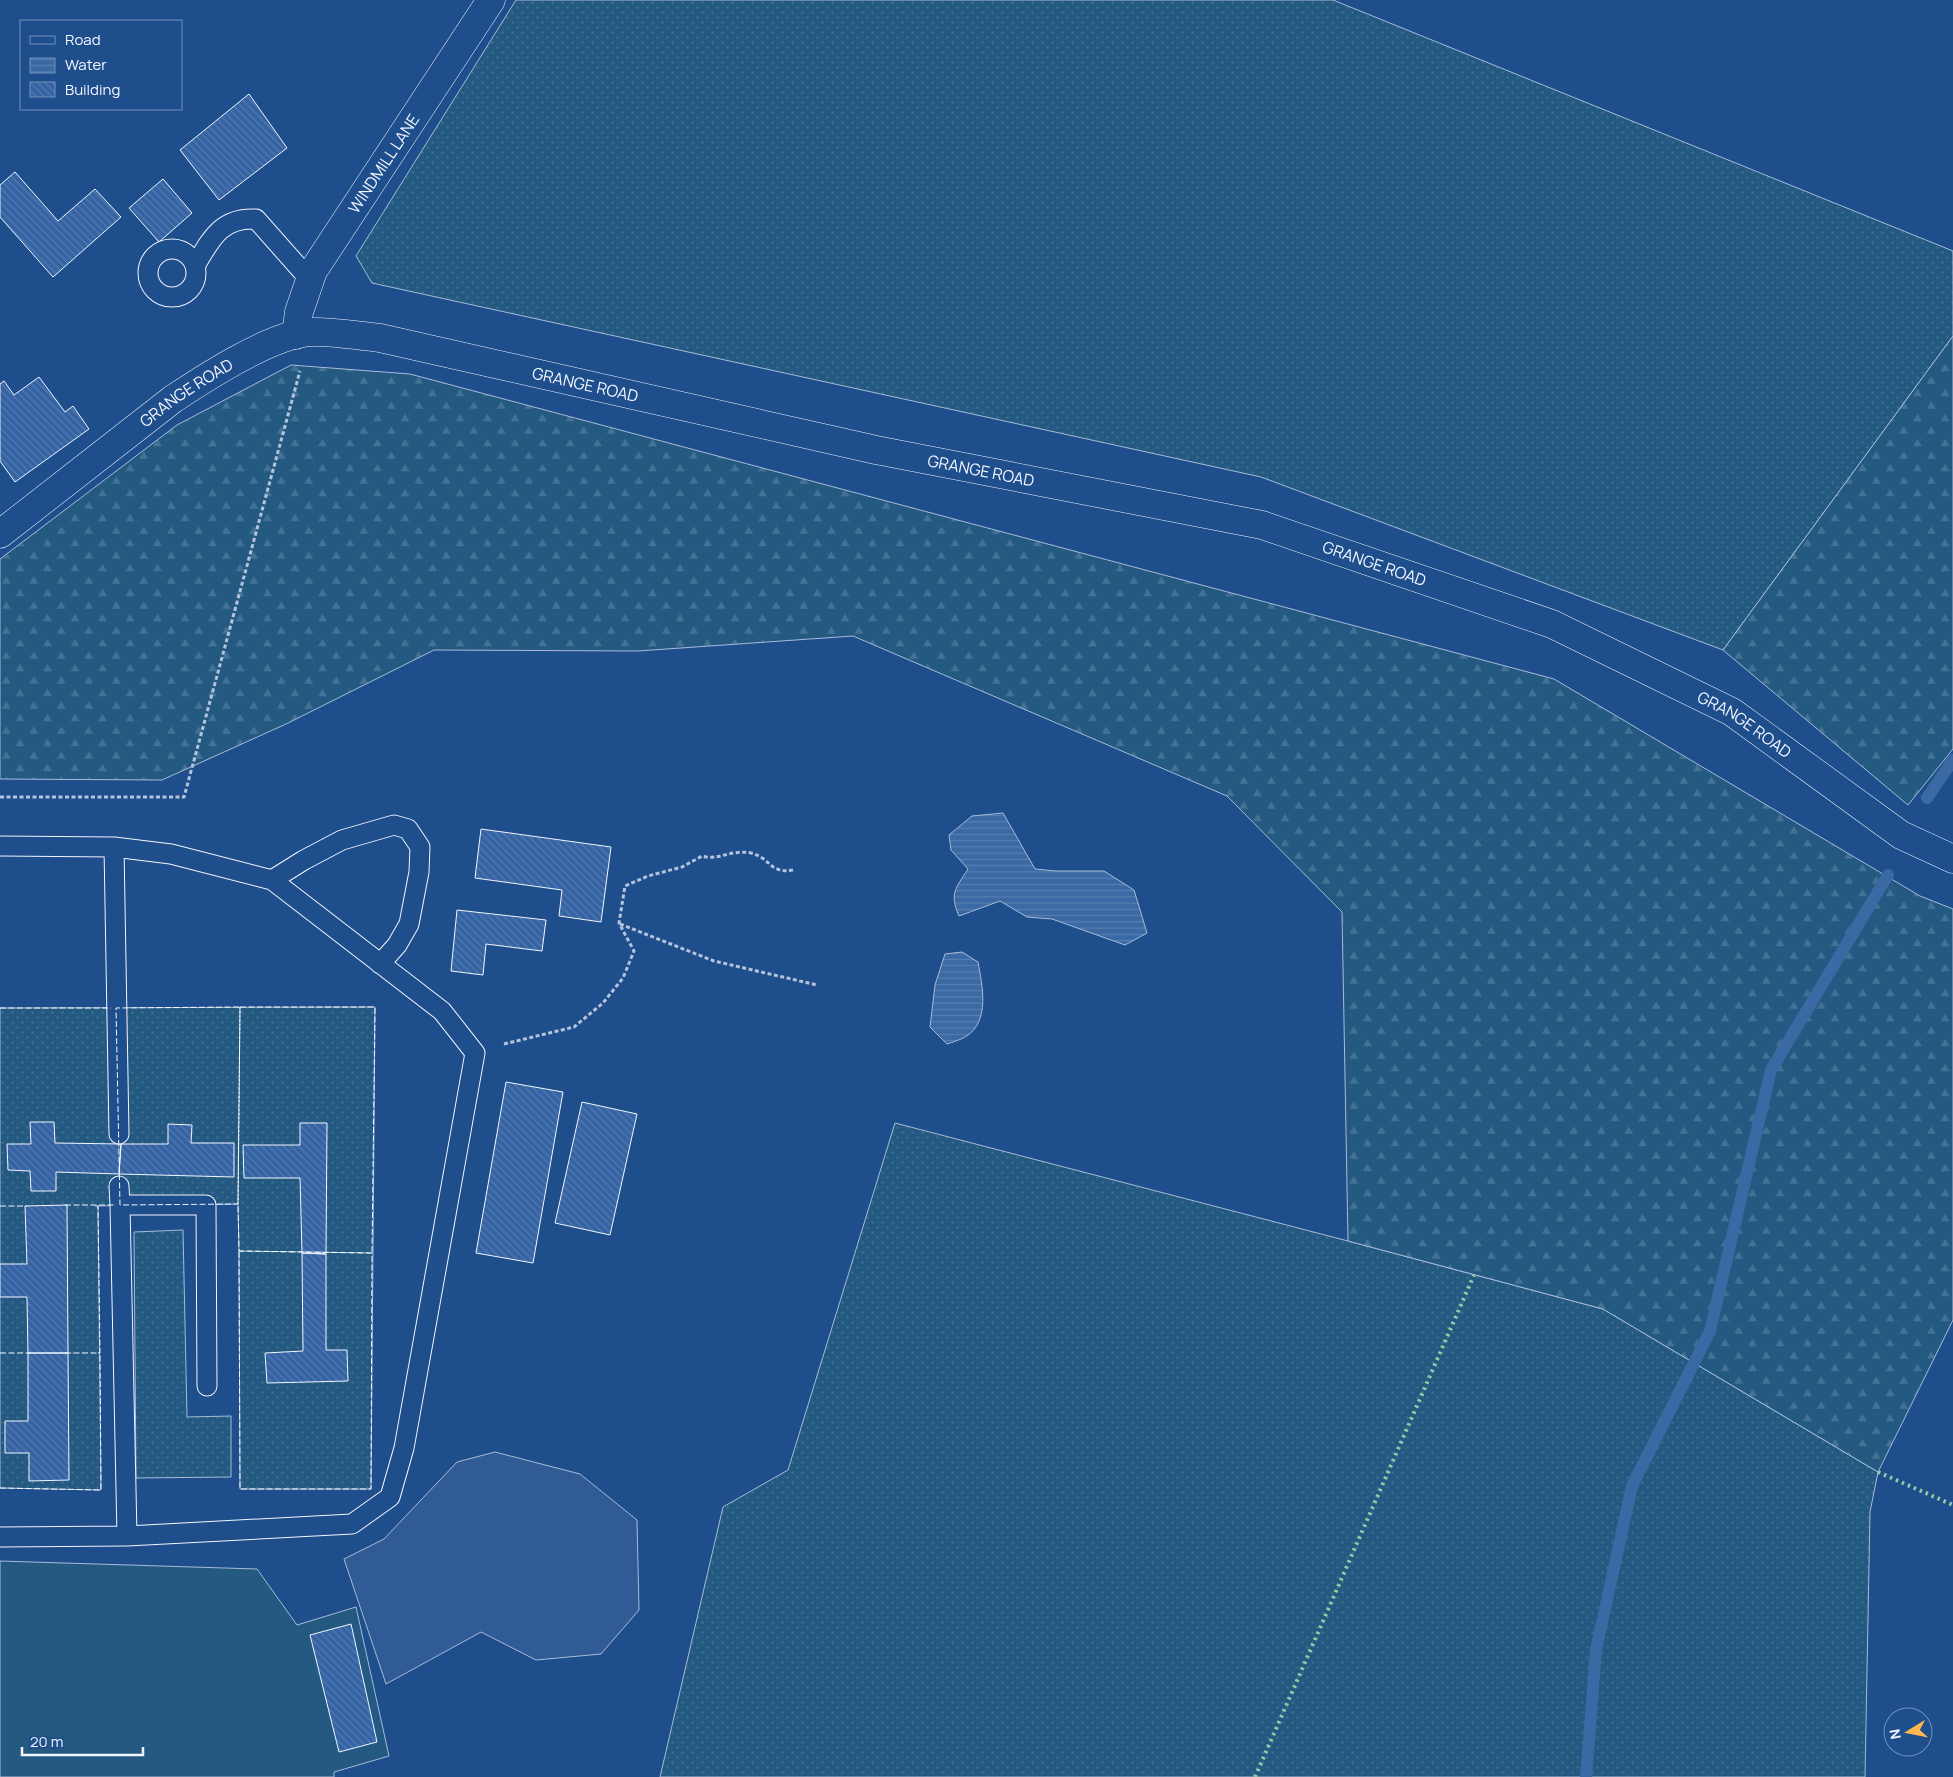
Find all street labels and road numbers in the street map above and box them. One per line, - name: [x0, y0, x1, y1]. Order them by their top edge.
- street label: WINDMILL LANE: [343, 110, 424, 218]
- street label: GRANGE ROAD: [135, 353, 237, 432]
- street label: GRANGE ROAD: [530, 362, 641, 407]
- street label: GRANGE ROAD: [926, 449, 1037, 492]
- street label: GRANGE ROAD: [1320, 535, 1429, 591]
- street label: GRANGE ROAD: [1694, 686, 1796, 763]

